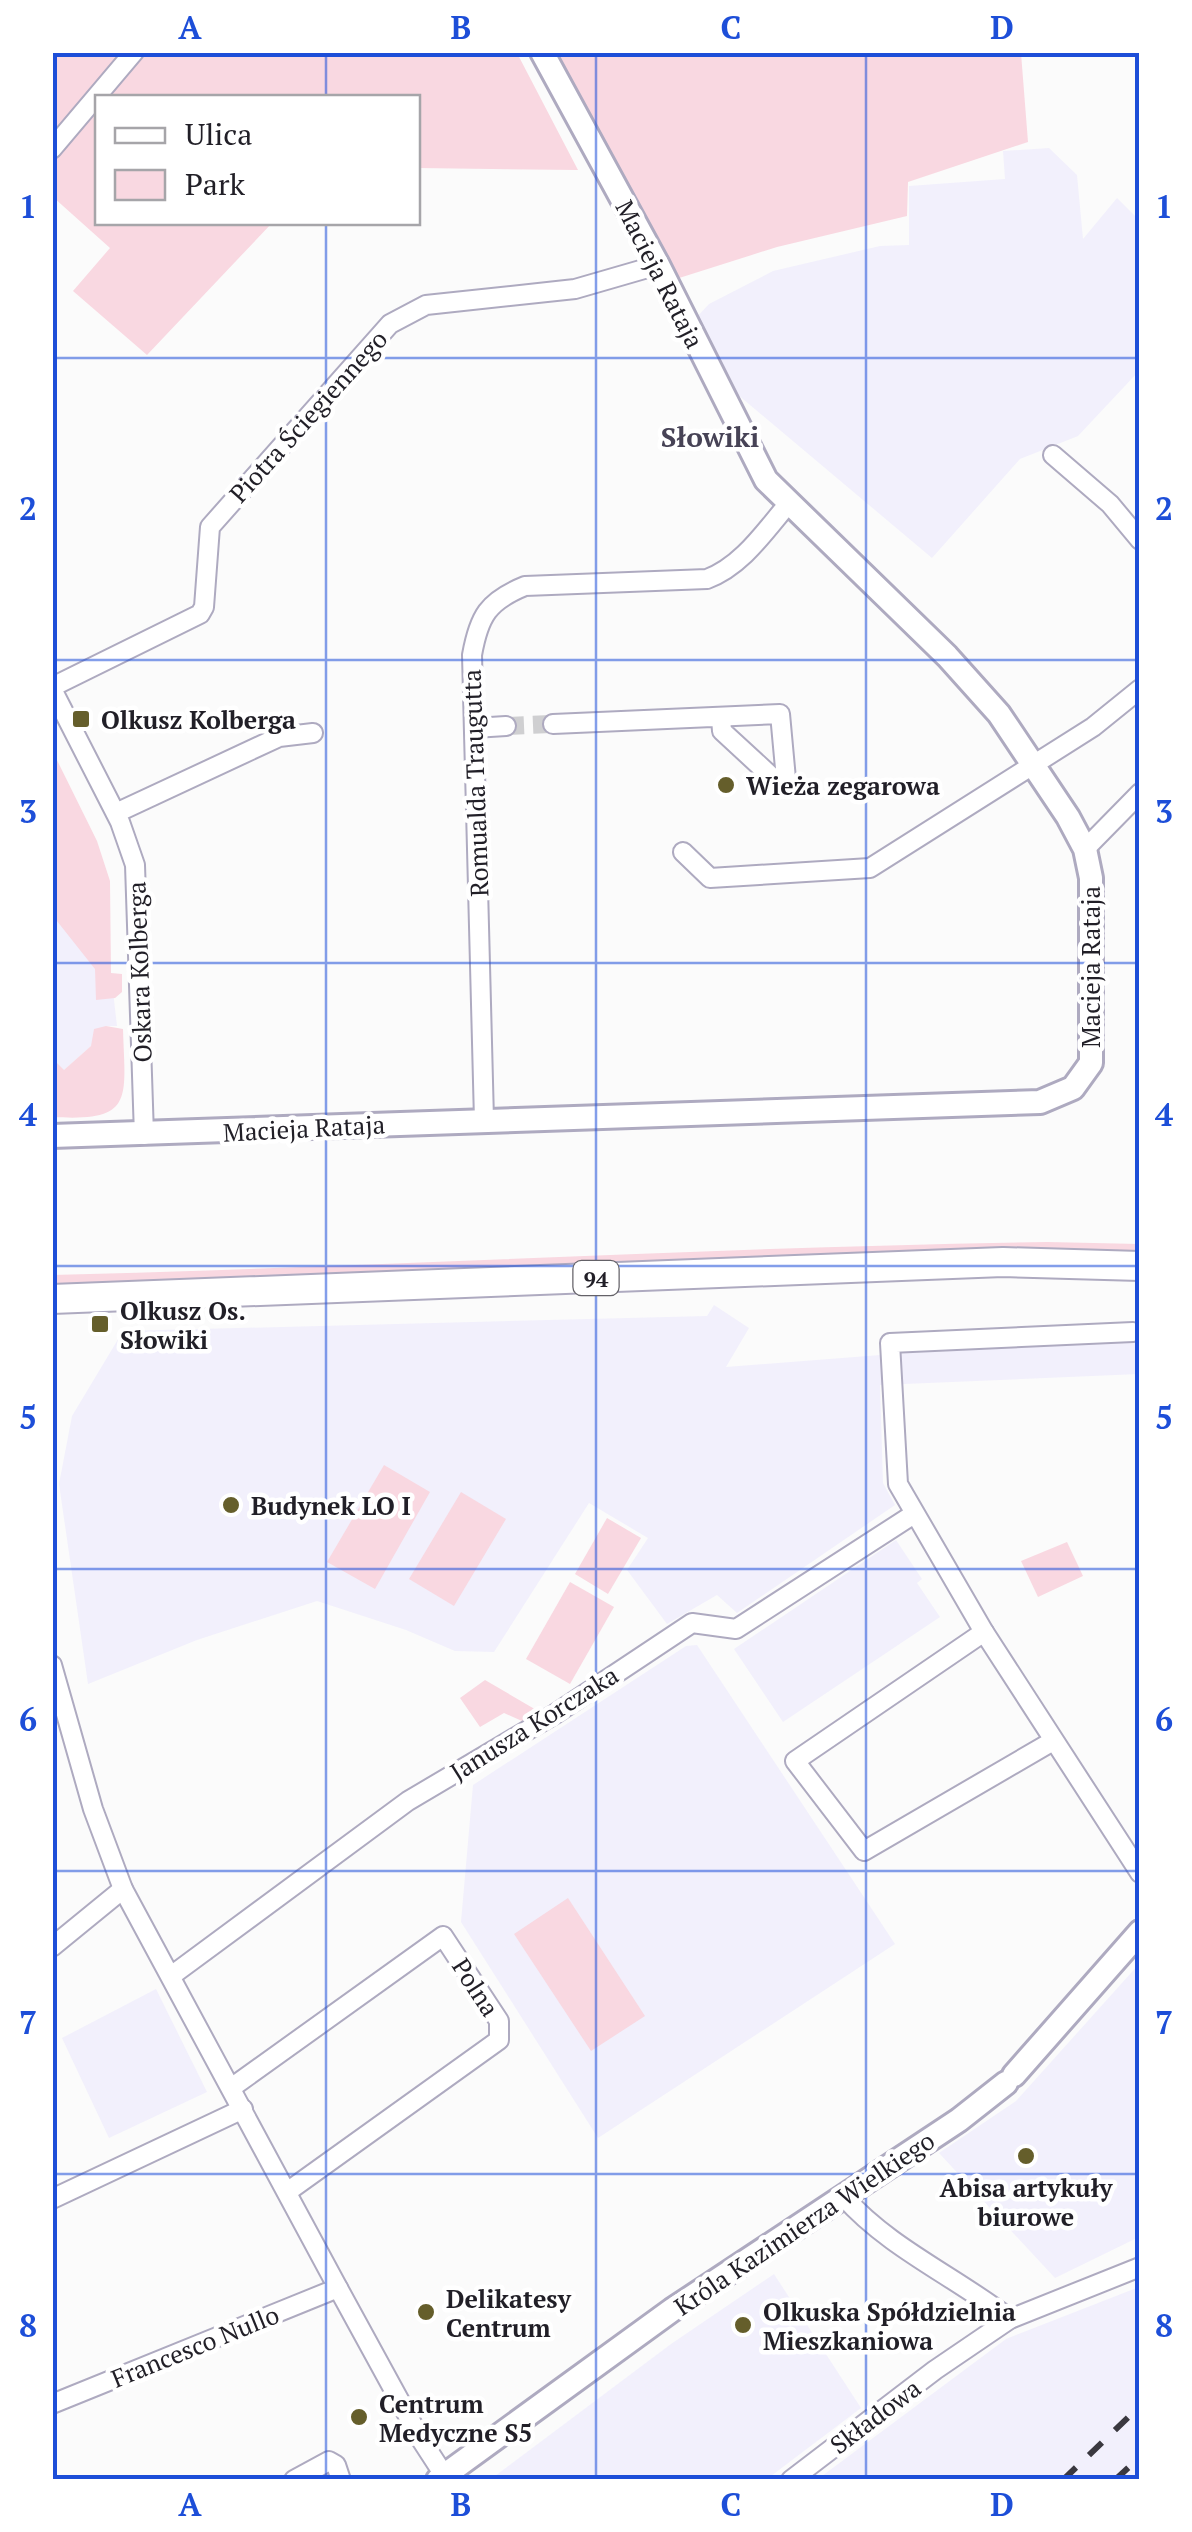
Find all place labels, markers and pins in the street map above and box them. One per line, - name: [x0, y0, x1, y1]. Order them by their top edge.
- place label: Olkusz Kolberga: [101, 703, 296, 736]
- marker: Olkusz Kolberga: [70, 708, 92, 730]
- place label: Wieża zegarowa: [746, 769, 940, 802]
- marker: Wieża zegarowa: [715, 774, 737, 796]
- place label: Olkusz Os. Słowiki: [120, 1294, 246, 1356]
- marker: Olkusz Os. Słowiki: [89, 1313, 111, 1335]
- place label: Budynek LO I: [251, 1489, 411, 1522]
- marker: Budynek LO I: [220, 1494, 242, 1516]
- marker: Abisa artykuły biurowe: [1015, 2145, 1037, 2167]
- place label: Abisa artykuły biurowe: [939, 2171, 1113, 2233]
- place label: Delikatesy Centrum: [446, 2282, 572, 2344]
- place label: Olkuska Spółdzielnia Mieszkaniowa: [763, 2295, 1016, 2357]
- marker: Delikatesy Centrum: [415, 2301, 437, 2323]
- marker: Olkuska Spółdzielnia Mieszkaniowa: [732, 2314, 754, 2336]
- place label: Centrum Medyczne S5: [379, 2387, 532, 2449]
- marker: Centrum Medyczne S5: [348, 2406, 370, 2428]

